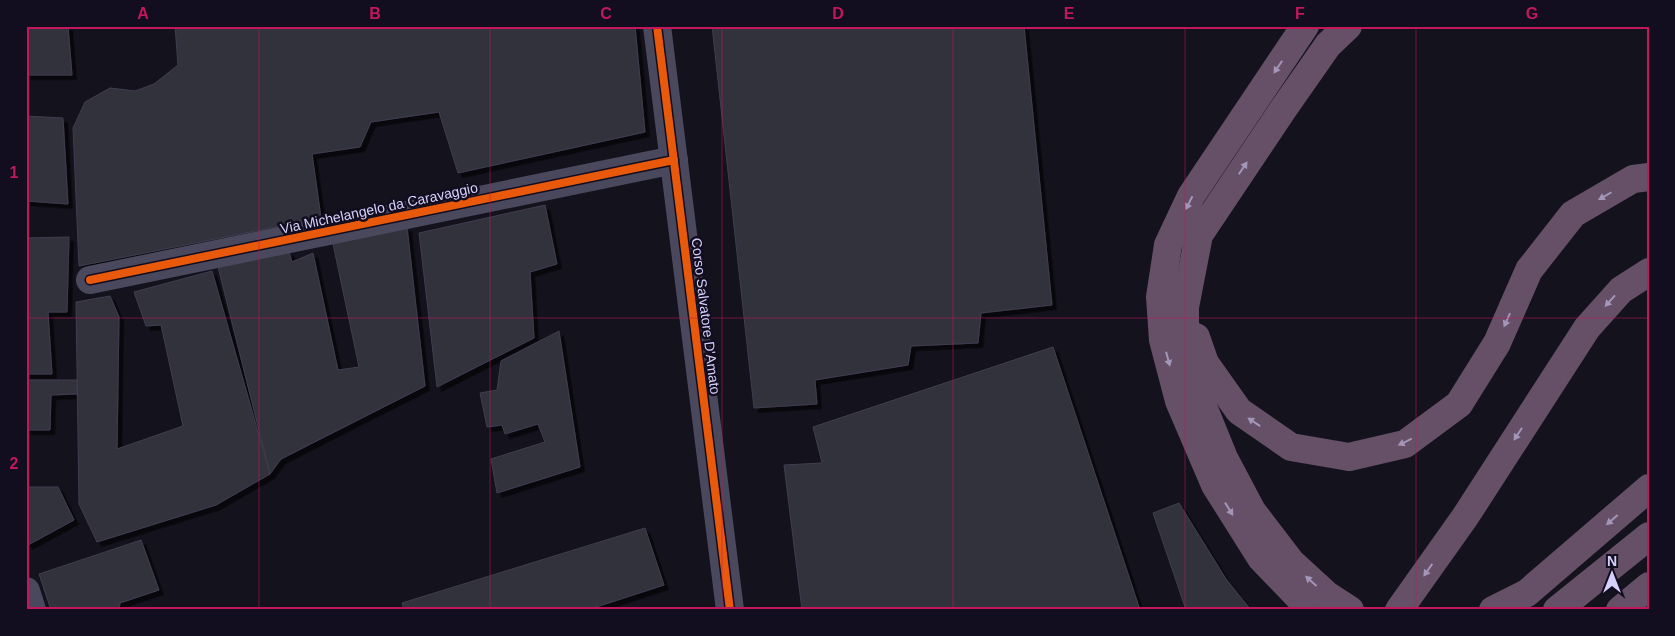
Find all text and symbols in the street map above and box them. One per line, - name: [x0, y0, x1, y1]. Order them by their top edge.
- text: A: [137, 5, 149, 22]
- text: B: [369, 5, 381, 22]
- text: C: [600, 5, 612, 22]
- text: D: [832, 5, 844, 22]
- text: E: [1064, 5, 1075, 22]
- text: F: [1295, 5, 1305, 22]
- text: G: [1526, 5, 1538, 22]
- one-way arrow: [1273, 60, 1283, 73]
- one-way arrow: [1238, 161, 1248, 175]
- text: 1: [10, 164, 19, 181]
- street label: Via Michelangelo da Caravaggio: [279, 179, 479, 237]
- one-way arrow: [1598, 191, 1611, 200]
- one-way arrow: [1184, 195, 1193, 210]
- street label: Corso Salvatore D'Amato: [688, 237, 724, 395]
- one-way arrow: [1605, 295, 1616, 308]
- one-way arrow: [1502, 313, 1510, 327]
- one-way arrow: [1164, 351, 1172, 366]
- one-way arrow: [1247, 417, 1261, 427]
- one-way arrow: [1513, 428, 1523, 441]
- one-way arrow: [1398, 438, 1413, 446]
- text: 2: [10, 455, 19, 472]
- one-way arrow: [1225, 502, 1234, 515]
- one-way arrow: [1606, 514, 1618, 526]
- north arrow: [1588, 548, 1638, 598]
- text: N: [1607, 553, 1617, 569]
- one-way arrow: [1423, 563, 1433, 576]
- one-way arrow: [1306, 575, 1318, 587]

